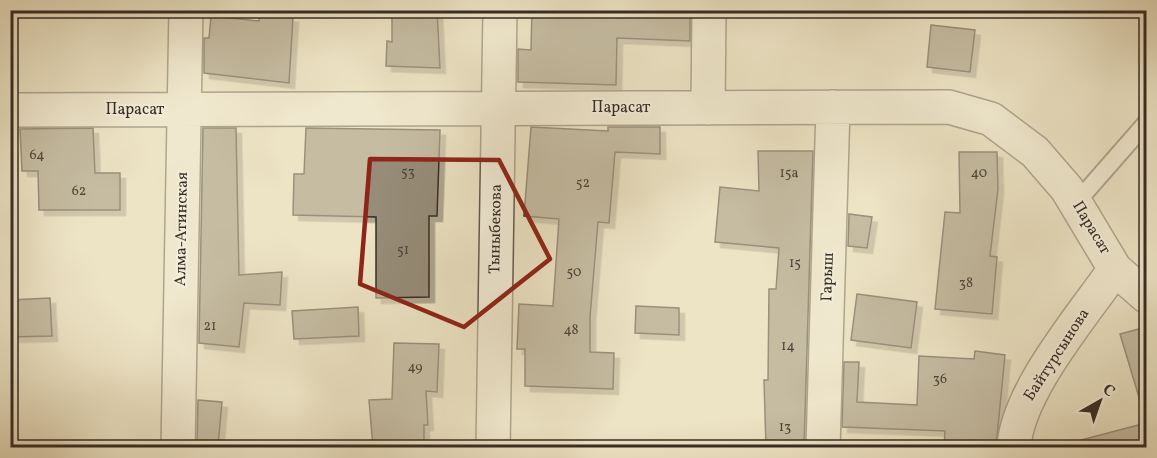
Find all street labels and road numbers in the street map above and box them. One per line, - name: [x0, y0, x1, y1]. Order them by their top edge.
- street label: Парасат: [592, 97, 650, 119]
- street label: Парасат: [106, 99, 164, 121]
- street label: Алма-Атинская: [170, 172, 194, 286]
- street label: Тыныбекова: [484, 184, 508, 274]
- street label: Парасат: [1066, 197, 1116, 259]
- street label: Гарыш: [816, 252, 840, 302]
- street label: Байтурсынова: [1019, 304, 1095, 405]

